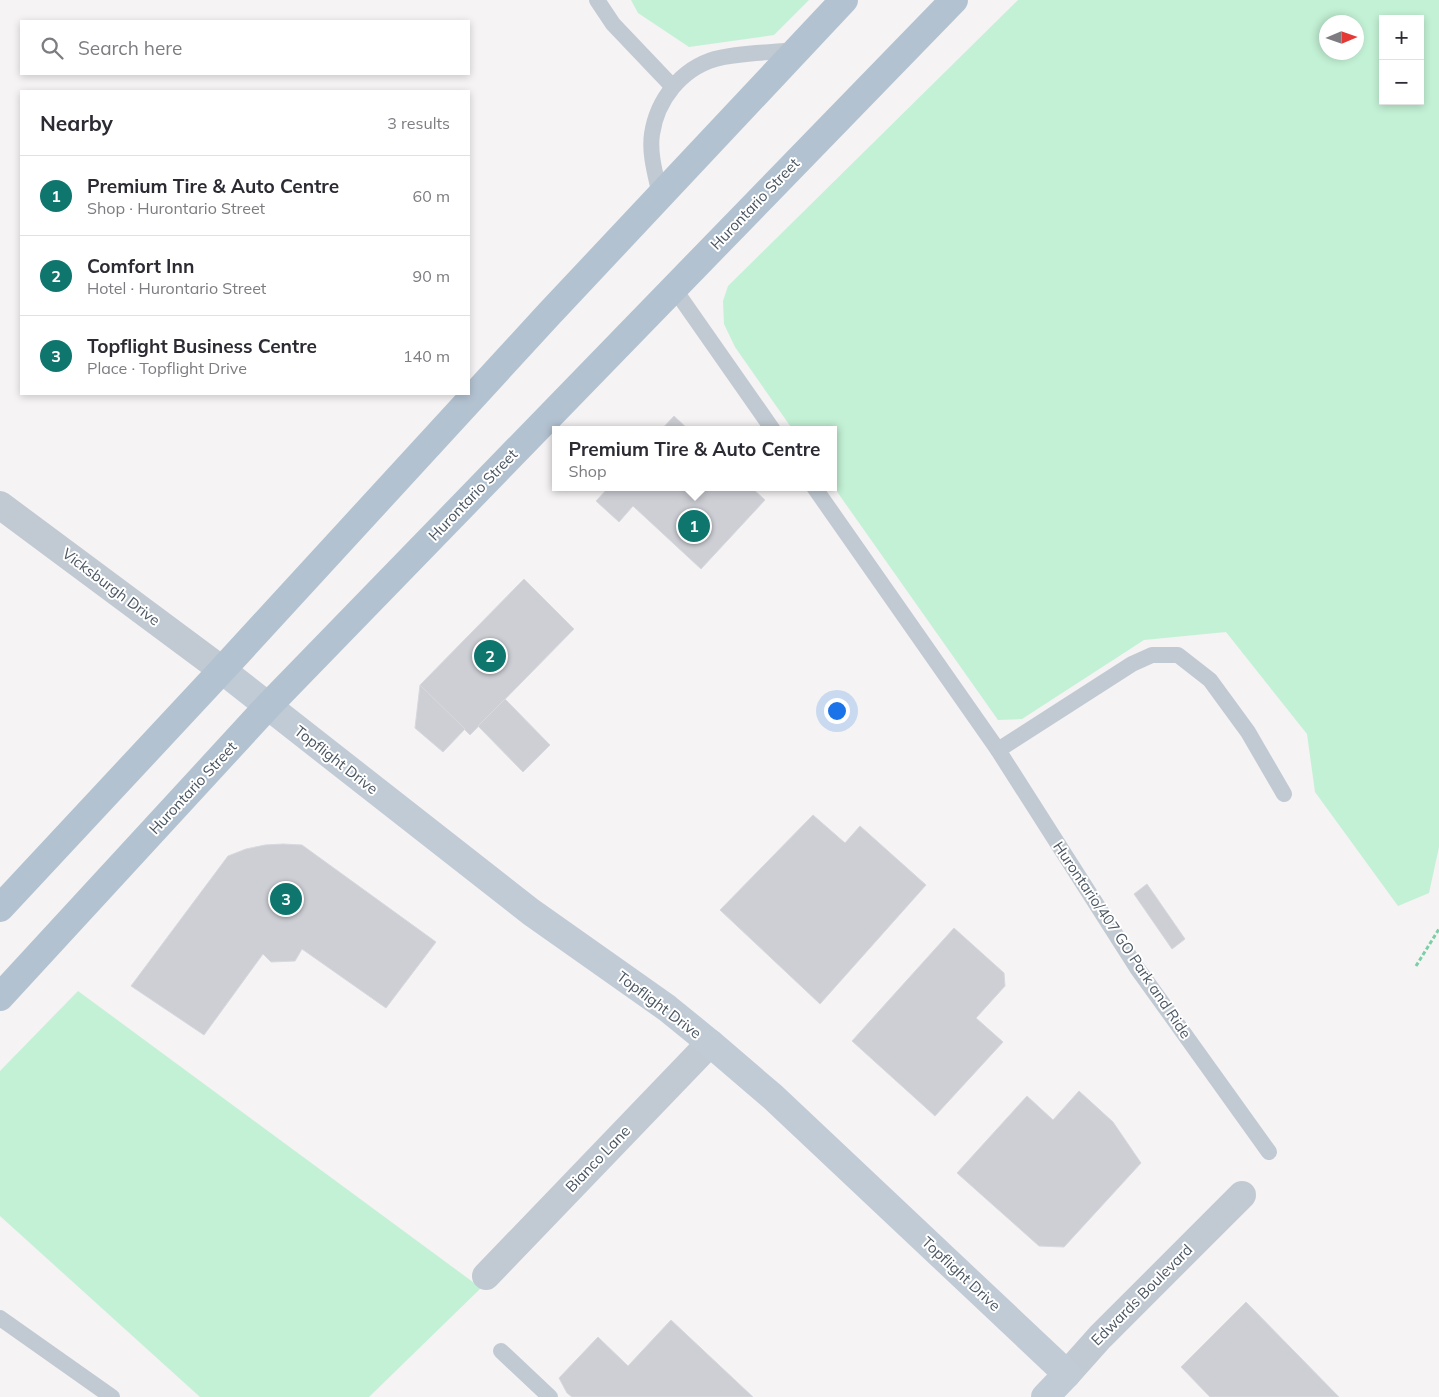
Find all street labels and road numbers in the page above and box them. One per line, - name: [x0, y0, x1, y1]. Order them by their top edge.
- street label: Hurontario Street: [706, 154, 803, 253]
- street label: Hurontario Street: [424, 445, 521, 544]
- street label: Vicksburgh Drive: [59, 544, 164, 630]
- street label: Topflight Drive: [291, 721, 382, 798]
- street label: Hurontario Street: [145, 737, 241, 838]
- street label: Hurontario/407 GO Park and Ride: [1049, 838, 1196, 1042]
- street label: Topflight Drive: [613, 967, 705, 1043]
- street label: Bianco Lane: [561, 1121, 634, 1196]
- street label: Topflight Drive: [918, 1232, 1005, 1315]
- street label: Edwards Boulevard: [1087, 1240, 1196, 1349]

